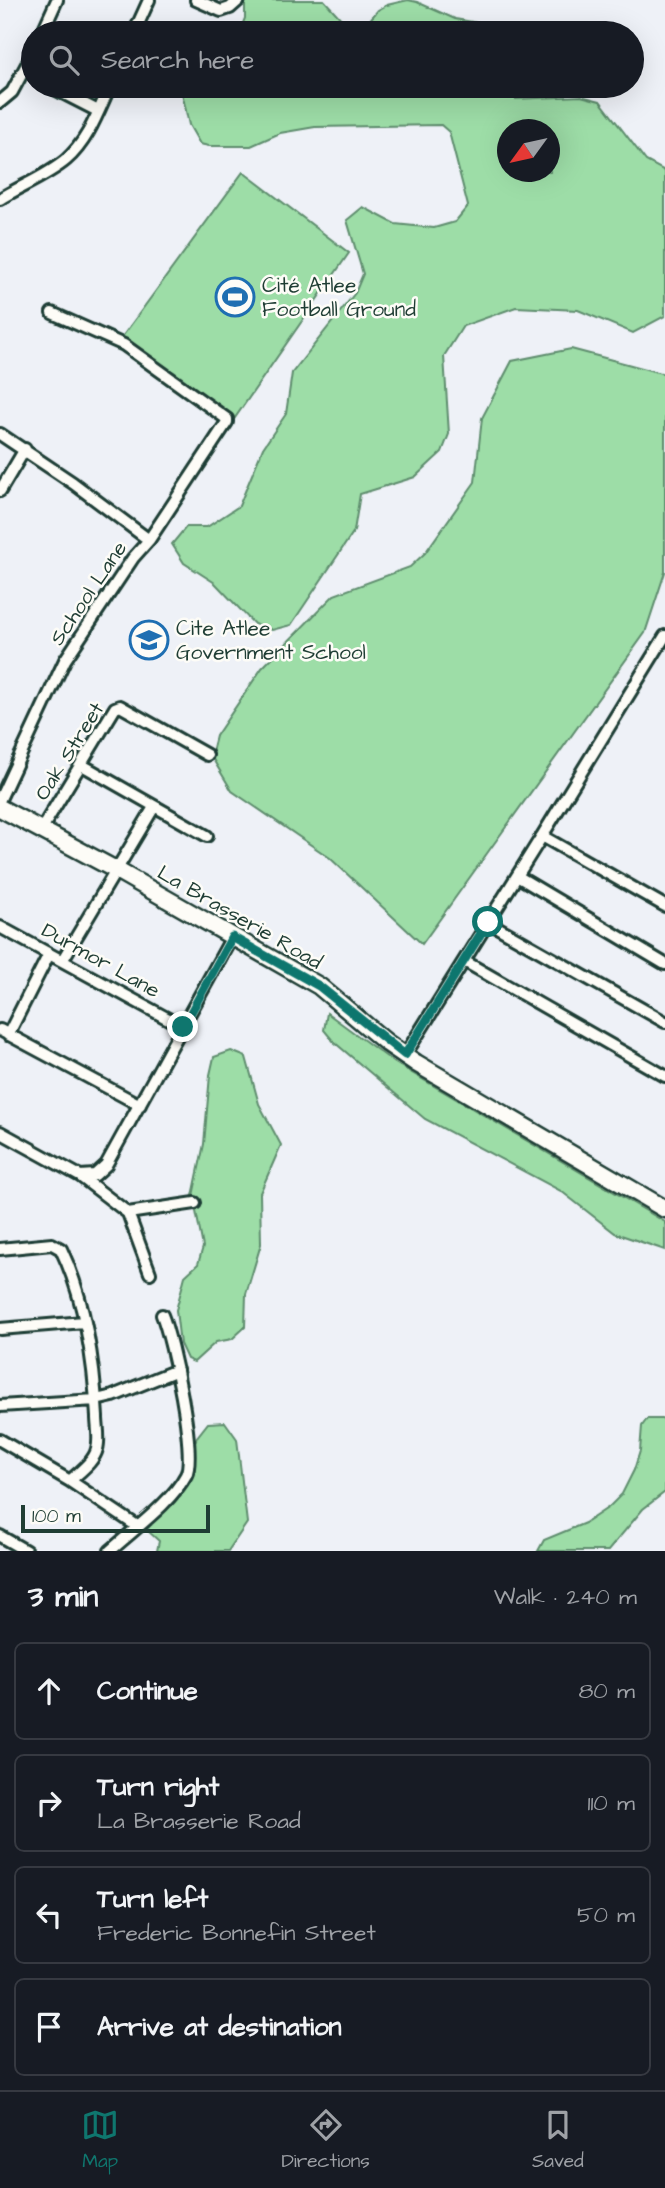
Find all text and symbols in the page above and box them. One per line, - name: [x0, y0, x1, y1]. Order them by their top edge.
- search box: [21, 21, 644, 98]
- icon: search: [45, 41, 83, 79]
- text: Search here: [101, 42, 254, 78]
- north arrow: [497, 119, 560, 182]
- place label: Cité Atlee Football Ground: [262, 271, 416, 324]
- sports icon: Cité Atlee Football Ground: [214, 276, 256, 318]
- street label: School Lane: [43, 536, 134, 651]
- place label: Cite Atlee Government School: [176, 614, 366, 667]
- school or university icon: Cite Atlee Government School: [128, 619, 170, 661]
- street label: Oak Street: [28, 696, 111, 806]
- street label: La Brasserie Road: [152, 858, 328, 977]
- route start: [472, 906, 503, 937]
- street label: Durmor Lane: [36, 916, 165, 1005]
- route end: [167, 1011, 198, 1042]
- scale bar: [21, 1502, 210, 1534]
- text: 100 m: [32, 1503, 81, 1530]
- text: 3 min: [28, 1576, 98, 1618]
- text: Walk · 240 m: [494, 1581, 637, 1613]
- icon: ahead: [30, 1672, 68, 1710]
- text: Continue: [97, 1673, 198, 1709]
- text: 80 m: [578, 1675, 635, 1707]
- text: Turn right: [97, 1769, 219, 1805]
- icon: right: [30, 1784, 68, 1822]
- text: 110 m: [587, 1787, 635, 1819]
- text: La Brasserie Road: [97, 1805, 301, 1837]
- text: Turn left: [97, 1881, 208, 1917]
- icon: left: [30, 1896, 68, 1934]
- text: 50 m: [577, 1899, 635, 1931]
- text: Frederic Bonnefin Street: [97, 1917, 376, 1949]
- icon: arrive: [30, 2008, 68, 2046]
- text: Arrive at destination: [97, 2009, 342, 2045]
- tab: Map: [81, 2106, 119, 2175]
- tab: Directions: [281, 2106, 370, 2175]
- tab: Saved: [532, 2106, 584, 2175]

